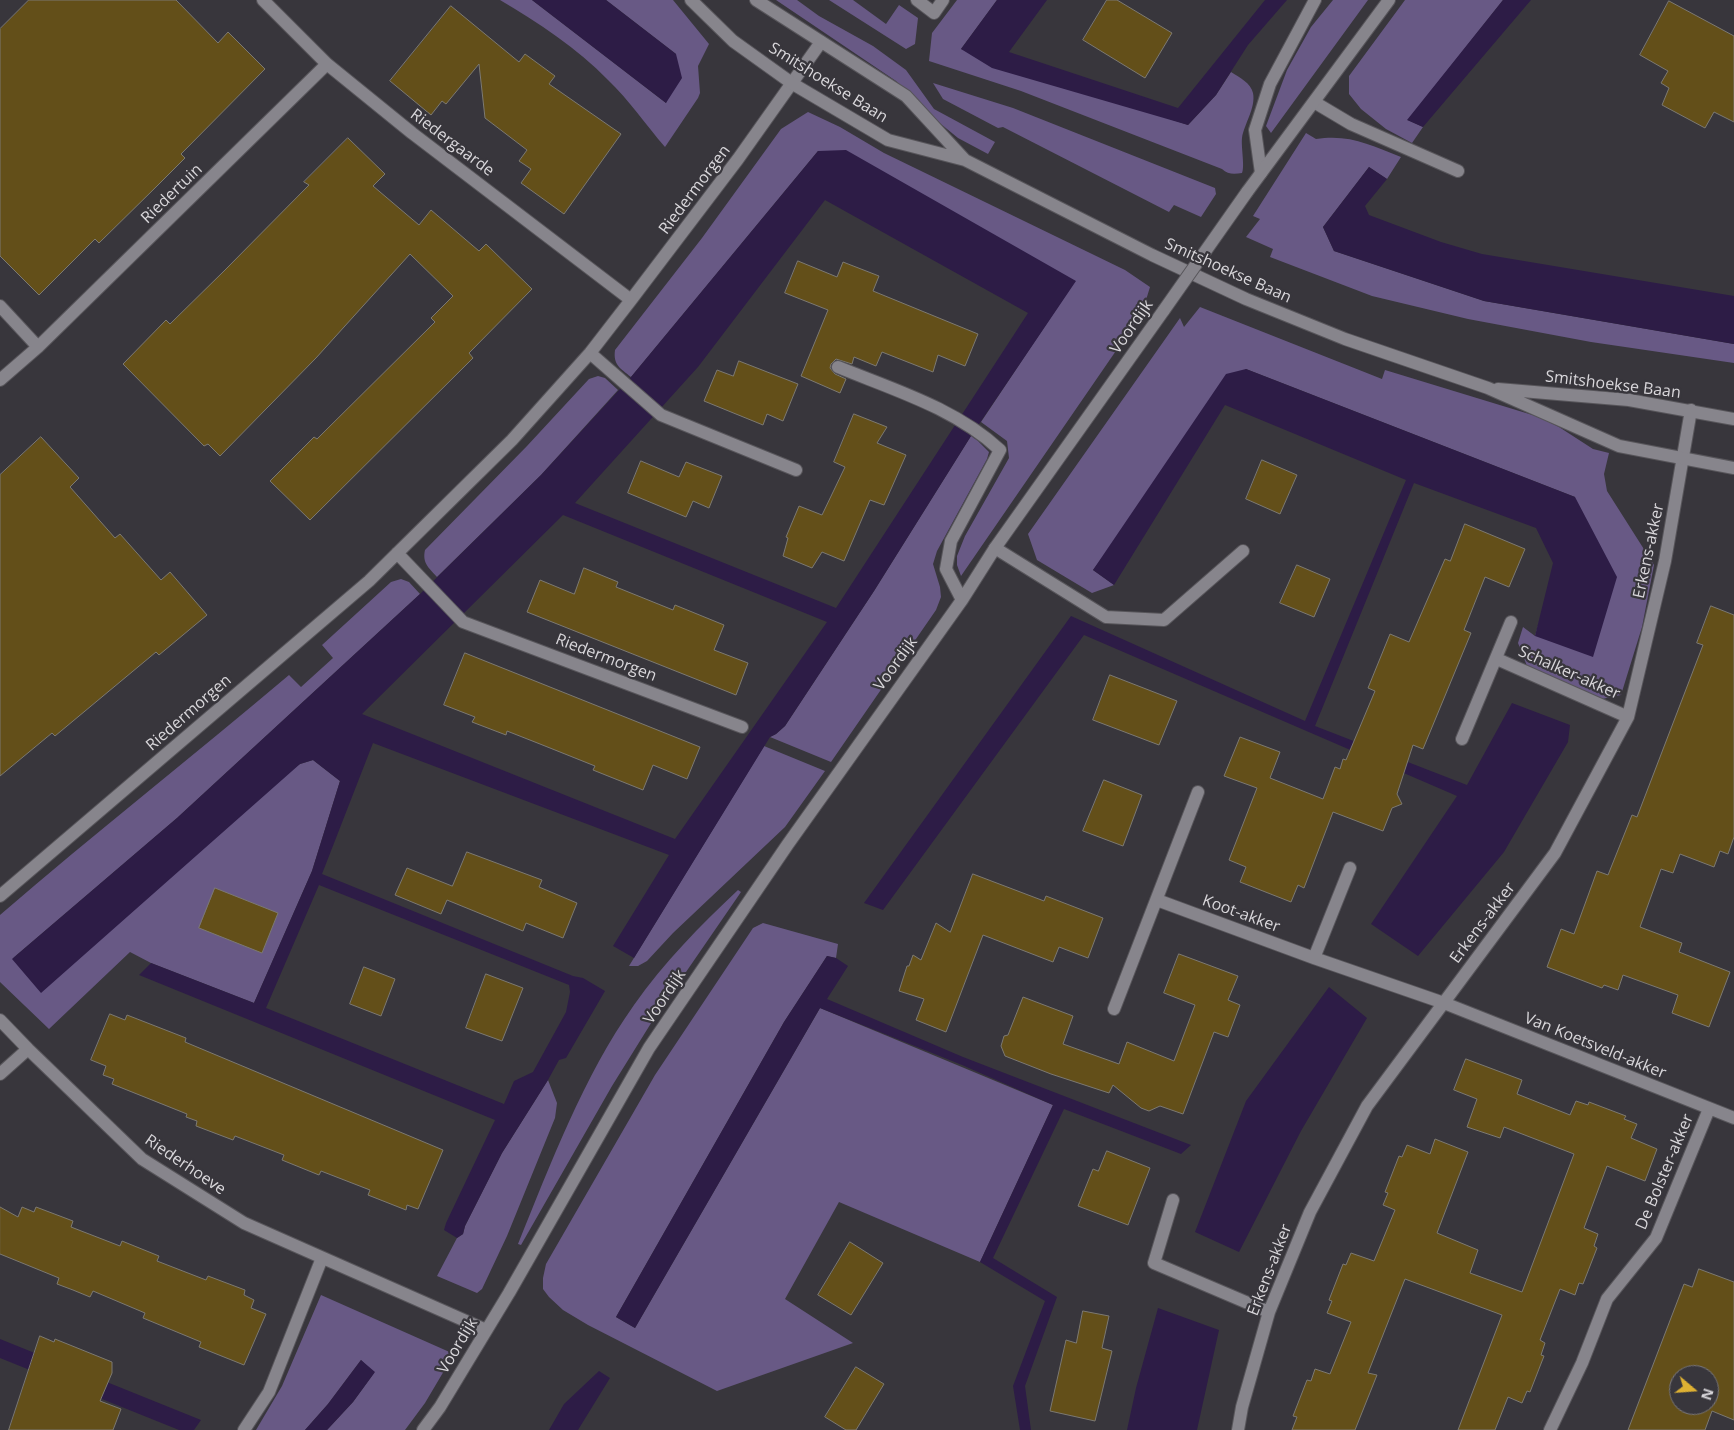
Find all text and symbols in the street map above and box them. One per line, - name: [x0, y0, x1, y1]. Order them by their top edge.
- street label: Smitshoekse Baan: [765, 39, 891, 127]
- street label: Riedergaarde: [406, 105, 498, 181]
- street label: Riedermorgen: [655, 142, 735, 238]
- street label: Riedertuin: [137, 160, 207, 228]
- street label: Smitshoekse Baan: [1162, 234, 1294, 308]
- street label: Voordijk: [1106, 296, 1158, 358]
- street label: Smitshoekse Baan: [1544, 367, 1682, 403]
- street label: Erkens-akker: [1630, 502, 1668, 600]
- street label: Riedermorgen: [553, 630, 659, 686]
- street label: Voordijk: [870, 633, 922, 695]
- street label: Schalker-akker: [1515, 642, 1623, 704]
- street label: Riedermorgen: [142, 671, 236, 755]
- street label: Erkens-akker: [1446, 879, 1520, 967]
- street label: Koot-akker: [1200, 891, 1282, 937]
- street label: Voordijk: [640, 966, 690, 1028]
- street label: Van Koetsveld-akker: [1521, 1009, 1669, 1083]
- street label: De Bolster-akker: [1632, 1111, 1698, 1233]
- street label: Riederhoeve: [141, 1131, 229, 1199]
- street label: Erkens-akker: [1244, 1221, 1296, 1319]
- street label: Voordijk: [434, 1315, 482, 1377]
- north arrow: [1669, 1365, 1719, 1415]
- text: N: [1697, 1386, 1719, 1403]

